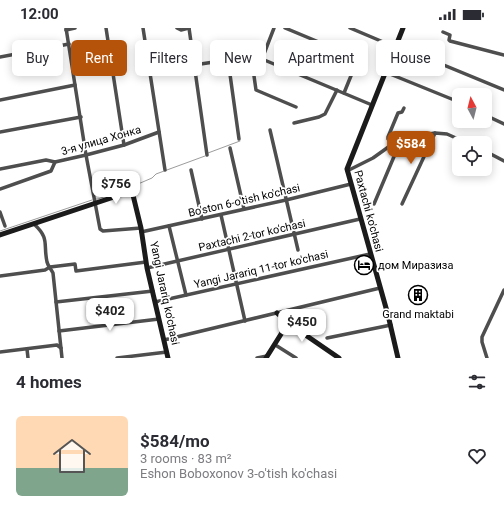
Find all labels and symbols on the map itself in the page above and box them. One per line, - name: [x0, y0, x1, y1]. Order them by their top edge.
- north arrow: [452, 88, 492, 128]
- street label: 3-я улица Хонка: [60, 123, 142, 158]
- pin: $584: [387, 131, 435, 165]
- street label: Paxtachi ko'chasi: [351, 169, 386, 253]
- pin: $756: [92, 171, 140, 205]
- street label: Bo'ston 6-o'tish ko'chasi: [187, 181, 301, 220]
- street label: Paxtachi 2-tor ko'chasi: [197, 217, 307, 254]
- street label: Yangi Jarariq ko'chasi: [147, 240, 182, 346]
- street label: Yangi Jarariq 11-tor ko'chasi: [193, 248, 329, 291]
- hotel icon: дом Миразиза: [353, 254, 375, 276]
- place label: дом Миразиза: [378, 259, 453, 272]
- building icon: Grand maktabi: [407, 284, 429, 306]
- pin: $402: [86, 298, 134, 332]
- place label: Grand maktabi: [382, 308, 454, 321]
- pin: $450: [278, 309, 326, 343]

